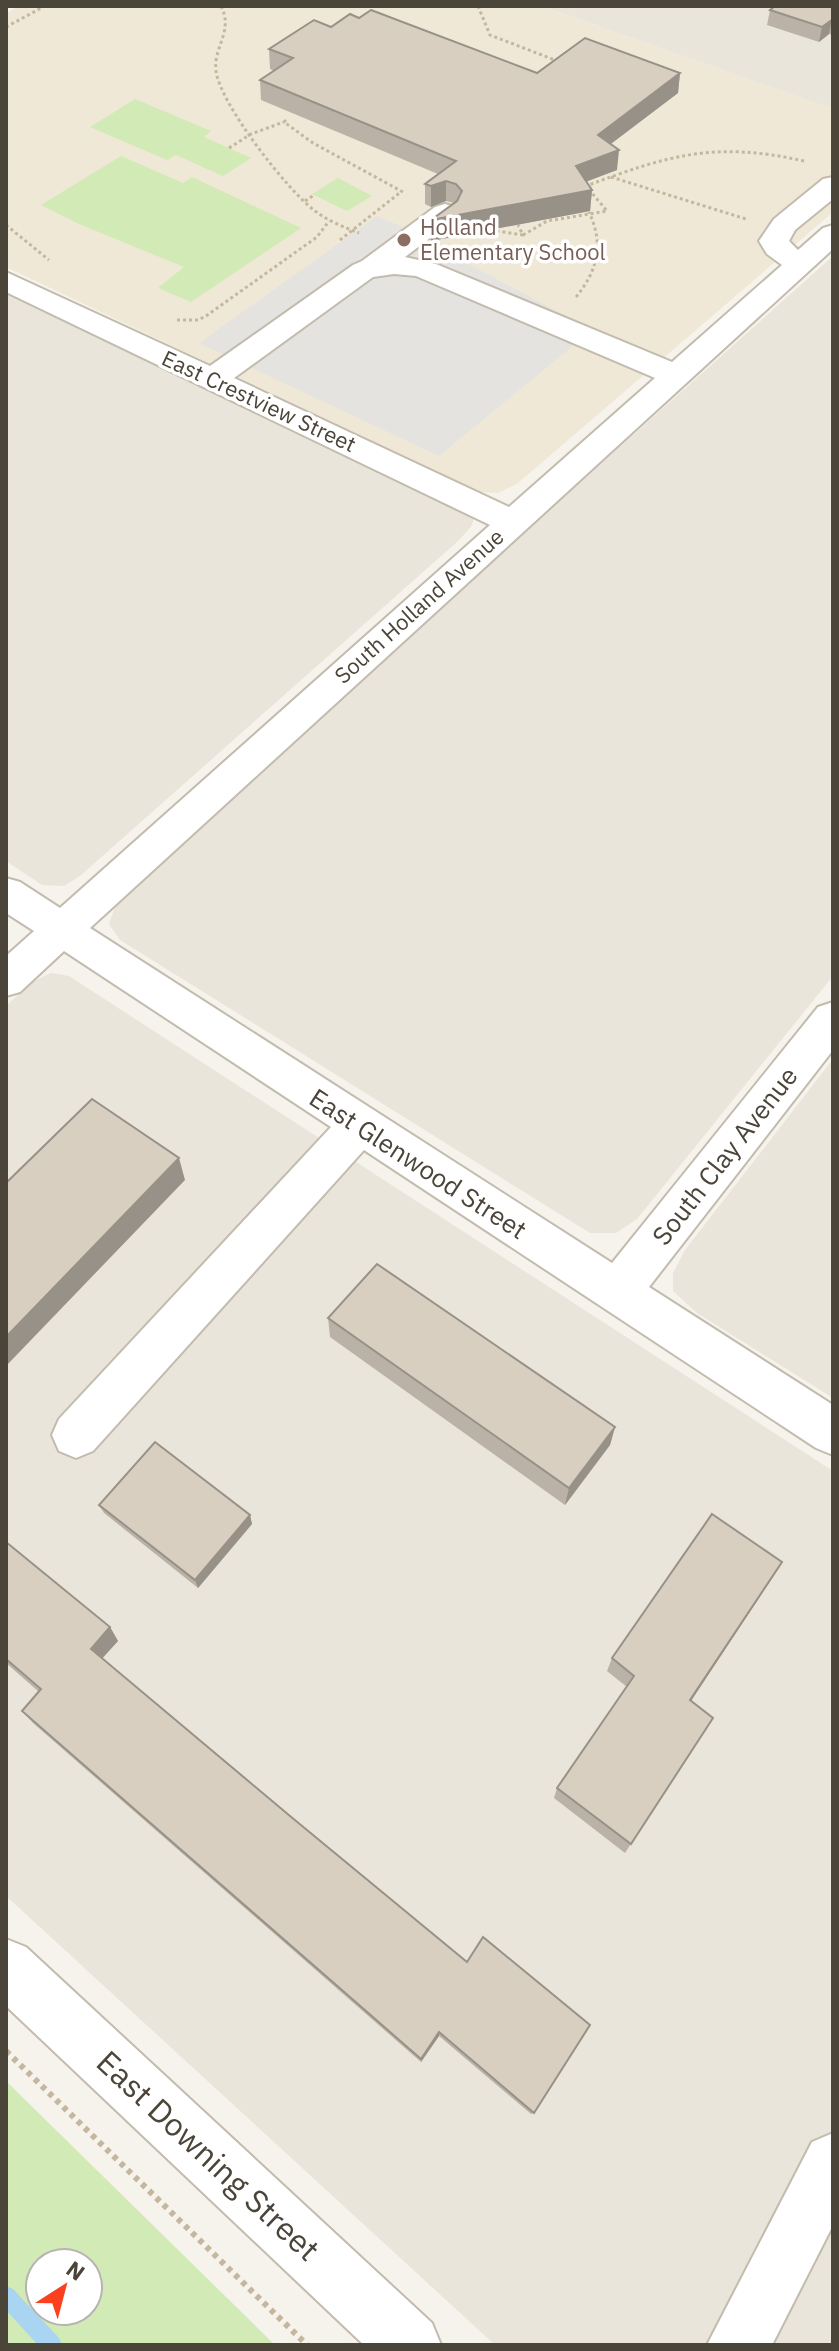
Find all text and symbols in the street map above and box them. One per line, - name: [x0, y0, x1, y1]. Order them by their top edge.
- place label: Holland Elementary School: [420, 212, 606, 266]
- marker: Holland Elementary School: [395, 231, 413, 249]
- street label: East Crestview Street: [158, 343, 361, 458]
- street label: South Holland Avenue: [328, 522, 510, 689]
- street label: South Clay Avenue: [644, 1059, 805, 1251]
- street label: East Glenwood Street: [303, 1080, 534, 1246]
- street label: East Downing Street: [88, 2041, 329, 2270]
- north arrow: [24, 2247, 104, 2327]
- text: N: [61, 2254, 91, 2287]

